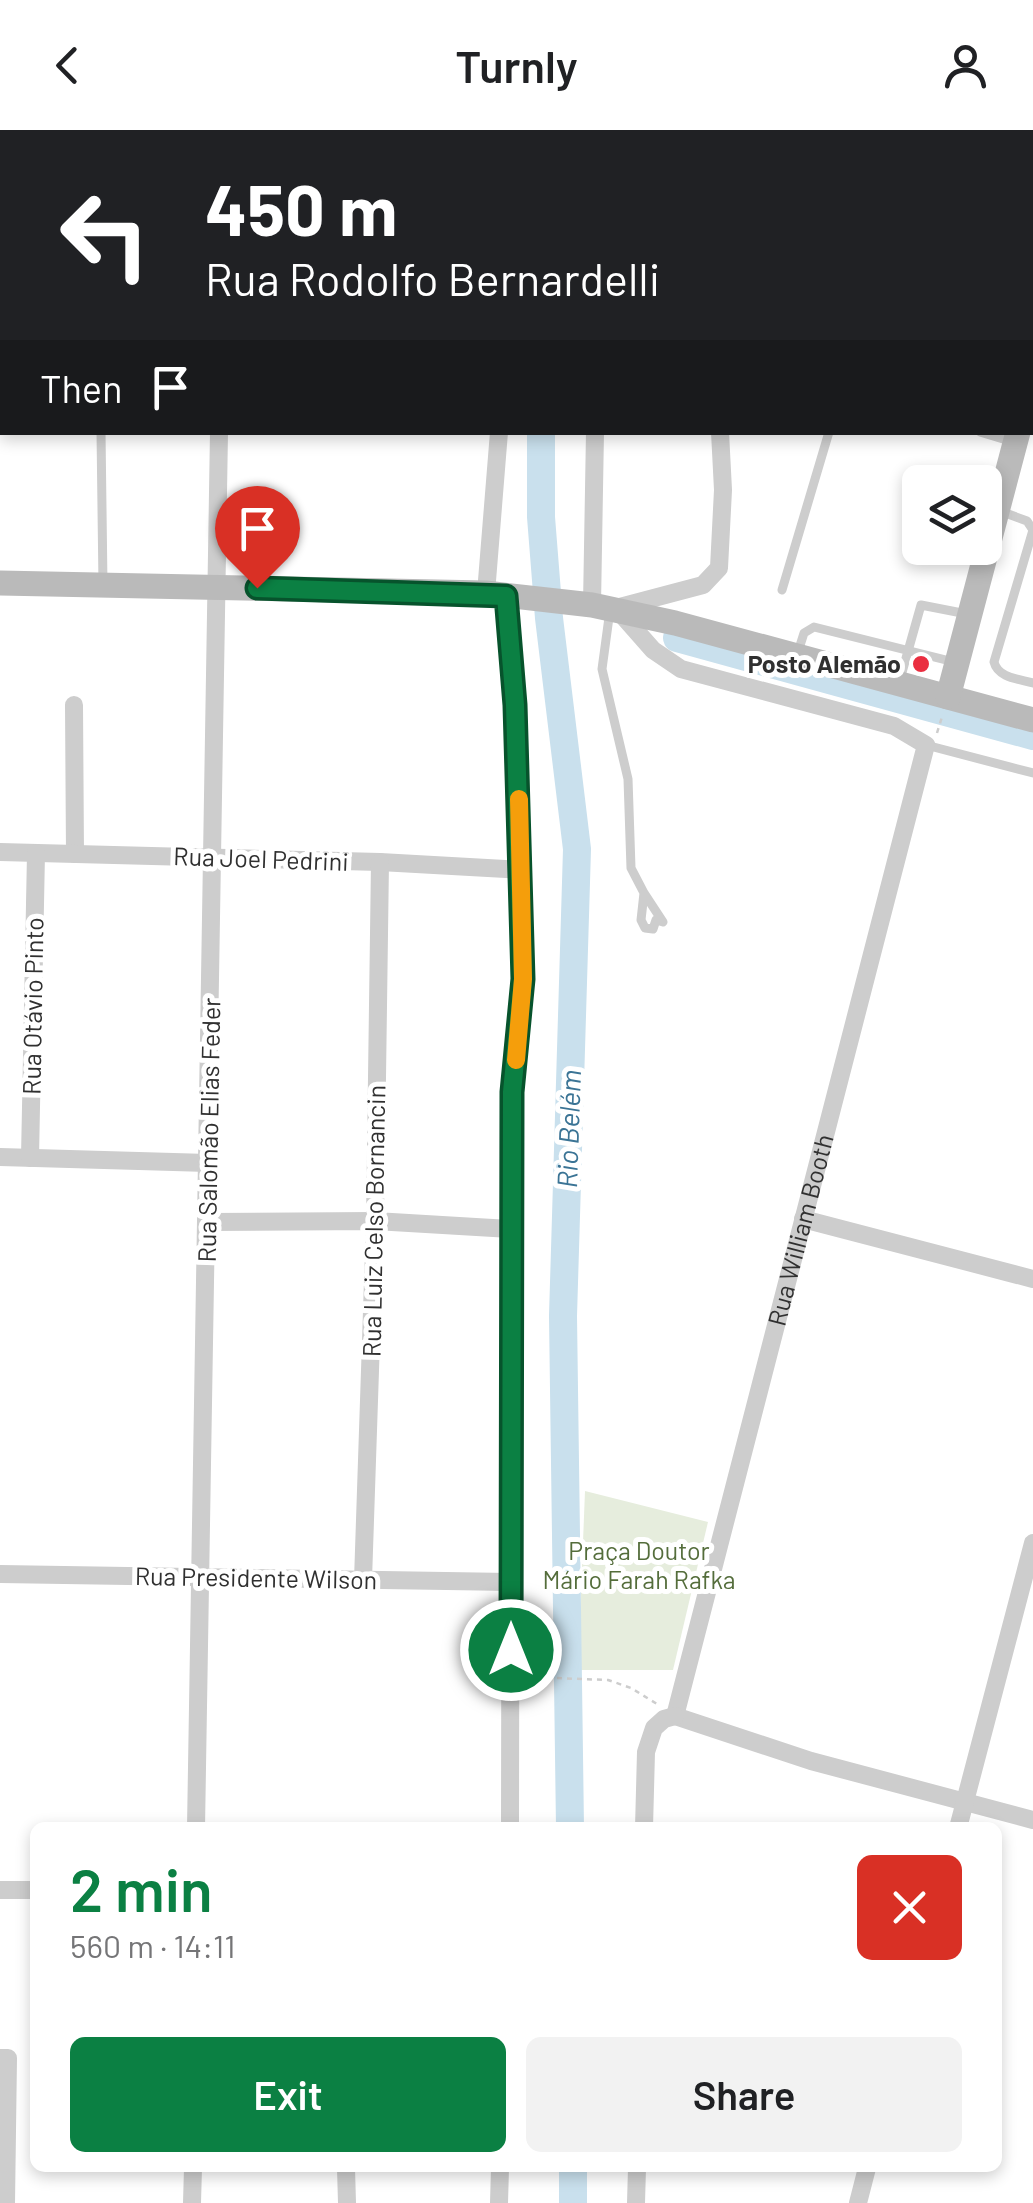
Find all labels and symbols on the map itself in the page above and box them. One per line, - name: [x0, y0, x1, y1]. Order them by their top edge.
- pin: [215, 486, 300, 589]
- place label: Posto Alemão: [748, 648, 901, 678]
- marker: Posto Alemão: [910, 653, 932, 675]
- street label: Rua Joel Pedrini: [173, 840, 349, 876]
- street label: Rua Otávio Pinto: [15, 917, 49, 1095]
- street label: Rua Salomão Elias Feder: [191, 997, 225, 1263]
- water label: Rio Belém: [549, 1069, 587, 1189]
- street label: Rua Luiz Celso Bornancin: [356, 1085, 390, 1357]
- street label: Rua William Booth: [761, 1131, 839, 1329]
- park label: Praça Doutor Mário Farah Rafka: [542, 1535, 736, 1594]
- street label: Rua Presidente Wilson: [135, 1560, 377, 1594]
- position arrow: [459, 1598, 563, 1702]

